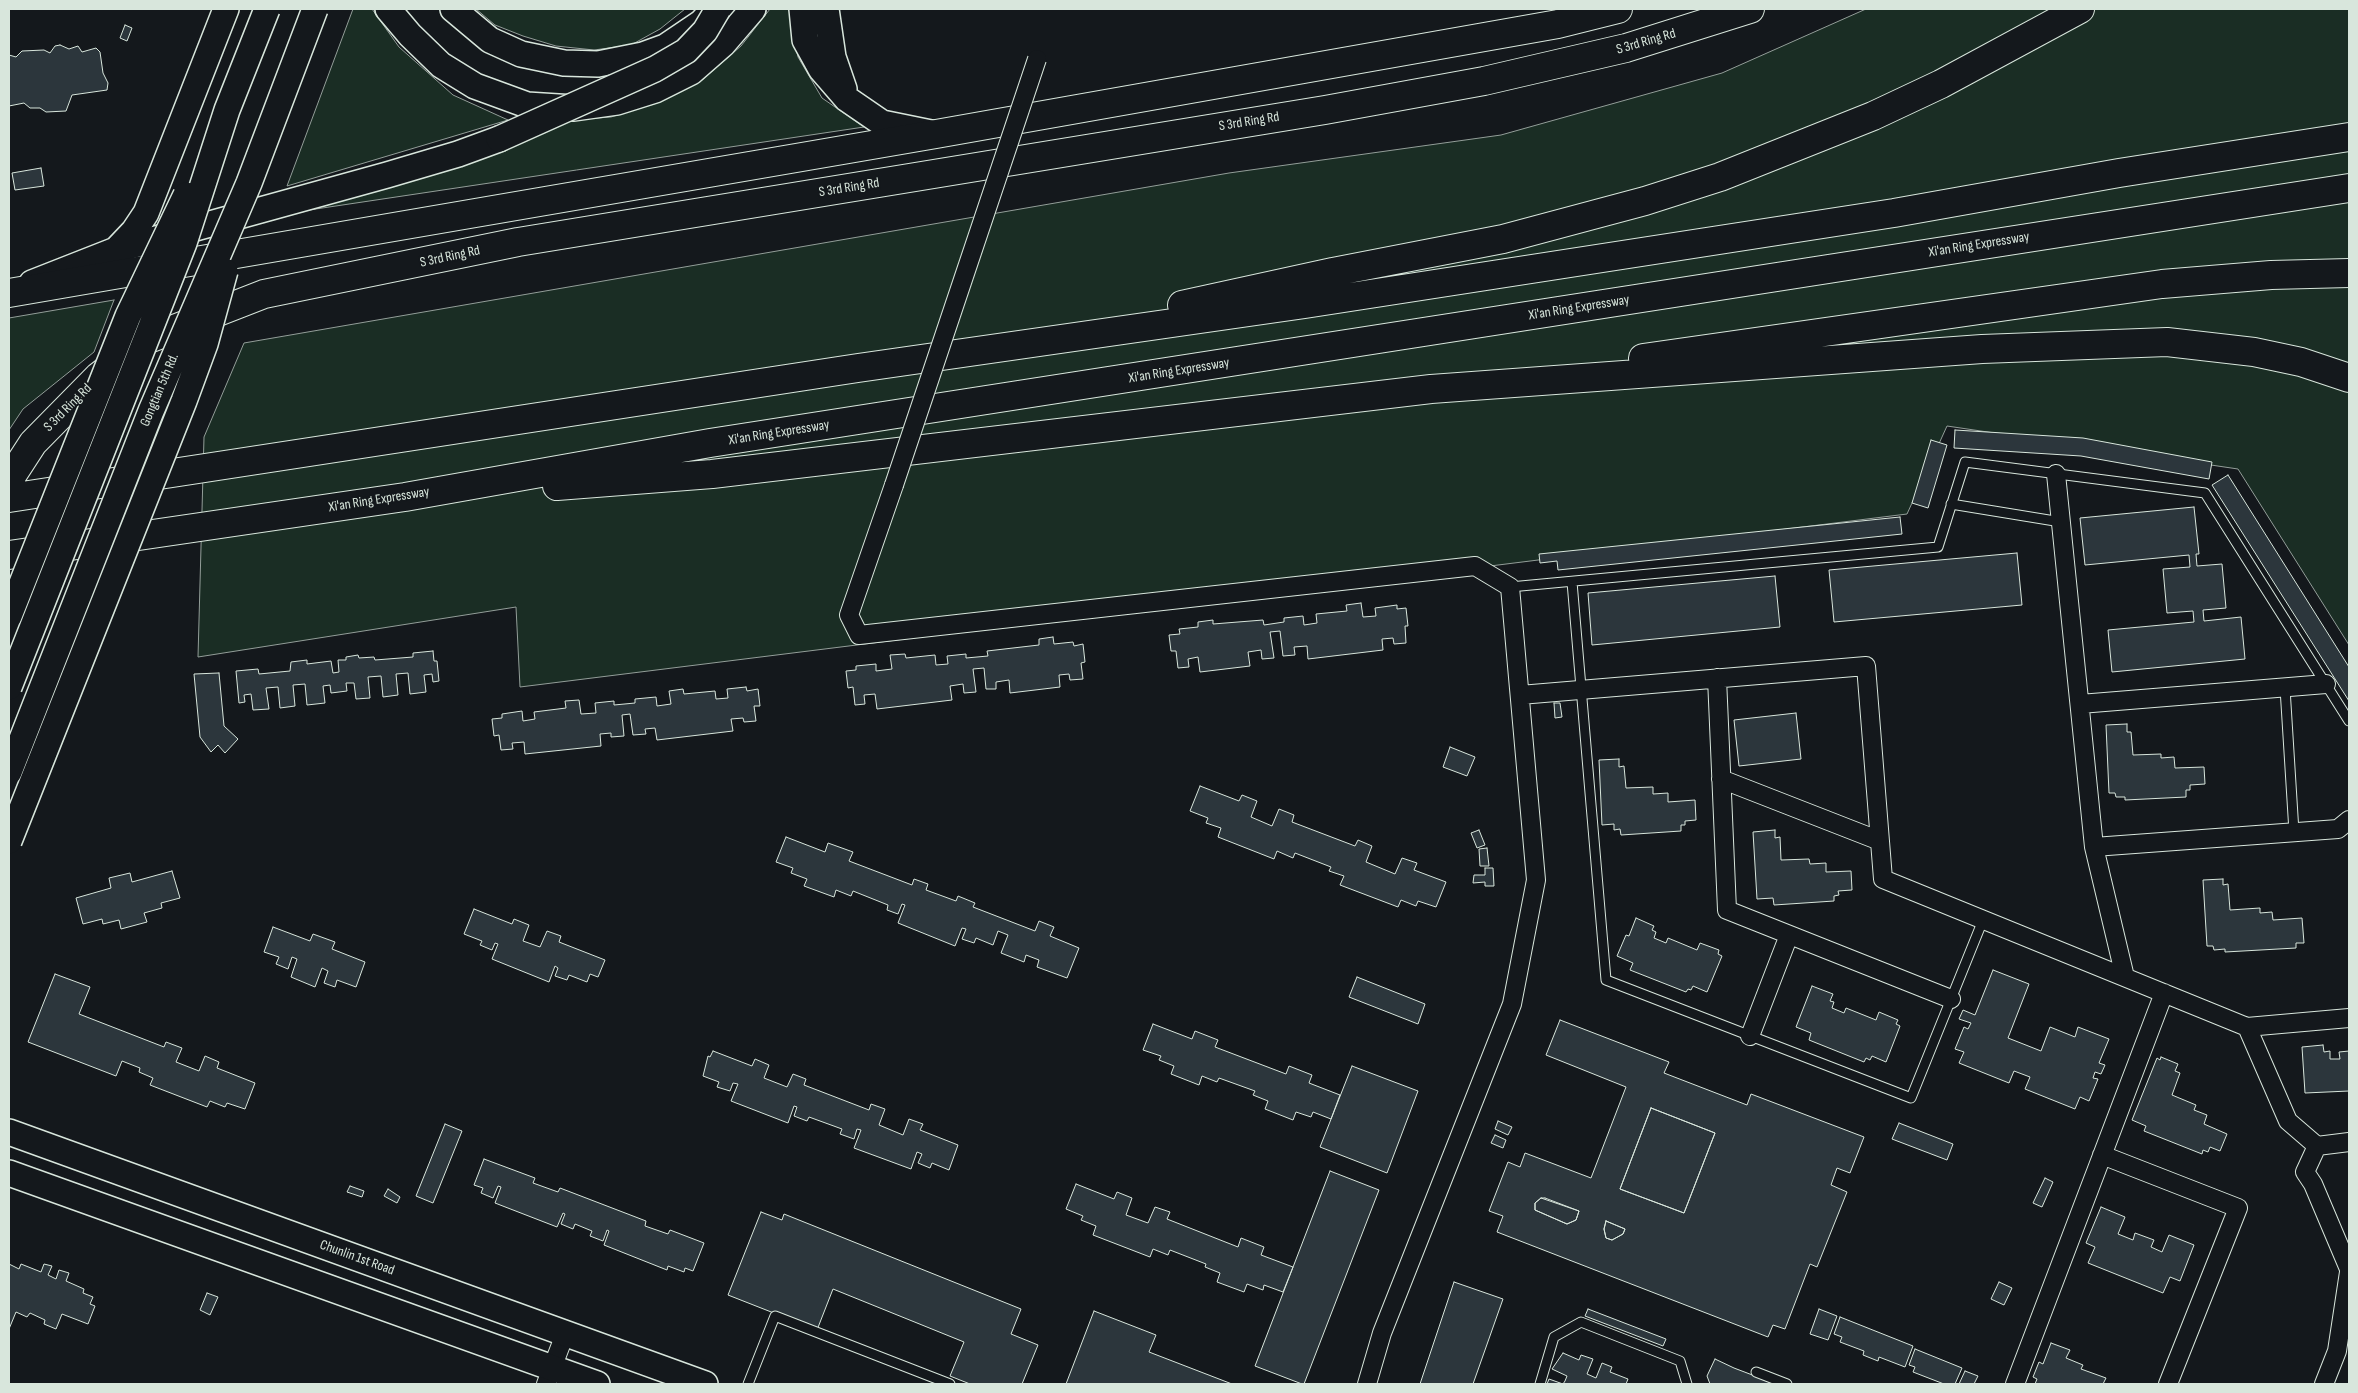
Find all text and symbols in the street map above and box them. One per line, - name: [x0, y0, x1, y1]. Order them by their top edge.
- street label: S 3rd Ring Rd: [1614, 26, 1678, 58]
- street label: S 3rd Ring Rd: [1218, 109, 1280, 135]
- street label: S 3rd Ring Rd: [818, 175, 880, 201]
- street label: Xi'an Ring Expressway: [1927, 229, 2031, 261]
- street label: S 3rd Ring Rd: [418, 242, 482, 272]
- street label: Xi'an Ring Expressway: [1527, 292, 1631, 324]
- street label: Gongtian 5th Rd.: [137, 351, 183, 429]
- street label: Xi'an Ring Expressway: [1127, 355, 1231, 387]
- street label: S 3rd Ring Rd: [41, 381, 95, 435]
- street label: Xi'an Ring Expressway: [727, 417, 831, 449]
- street label: Xi'an Ring Expressway: [327, 484, 431, 516]
- street label: Chunlin 1st Road: [317, 1237, 397, 1279]

